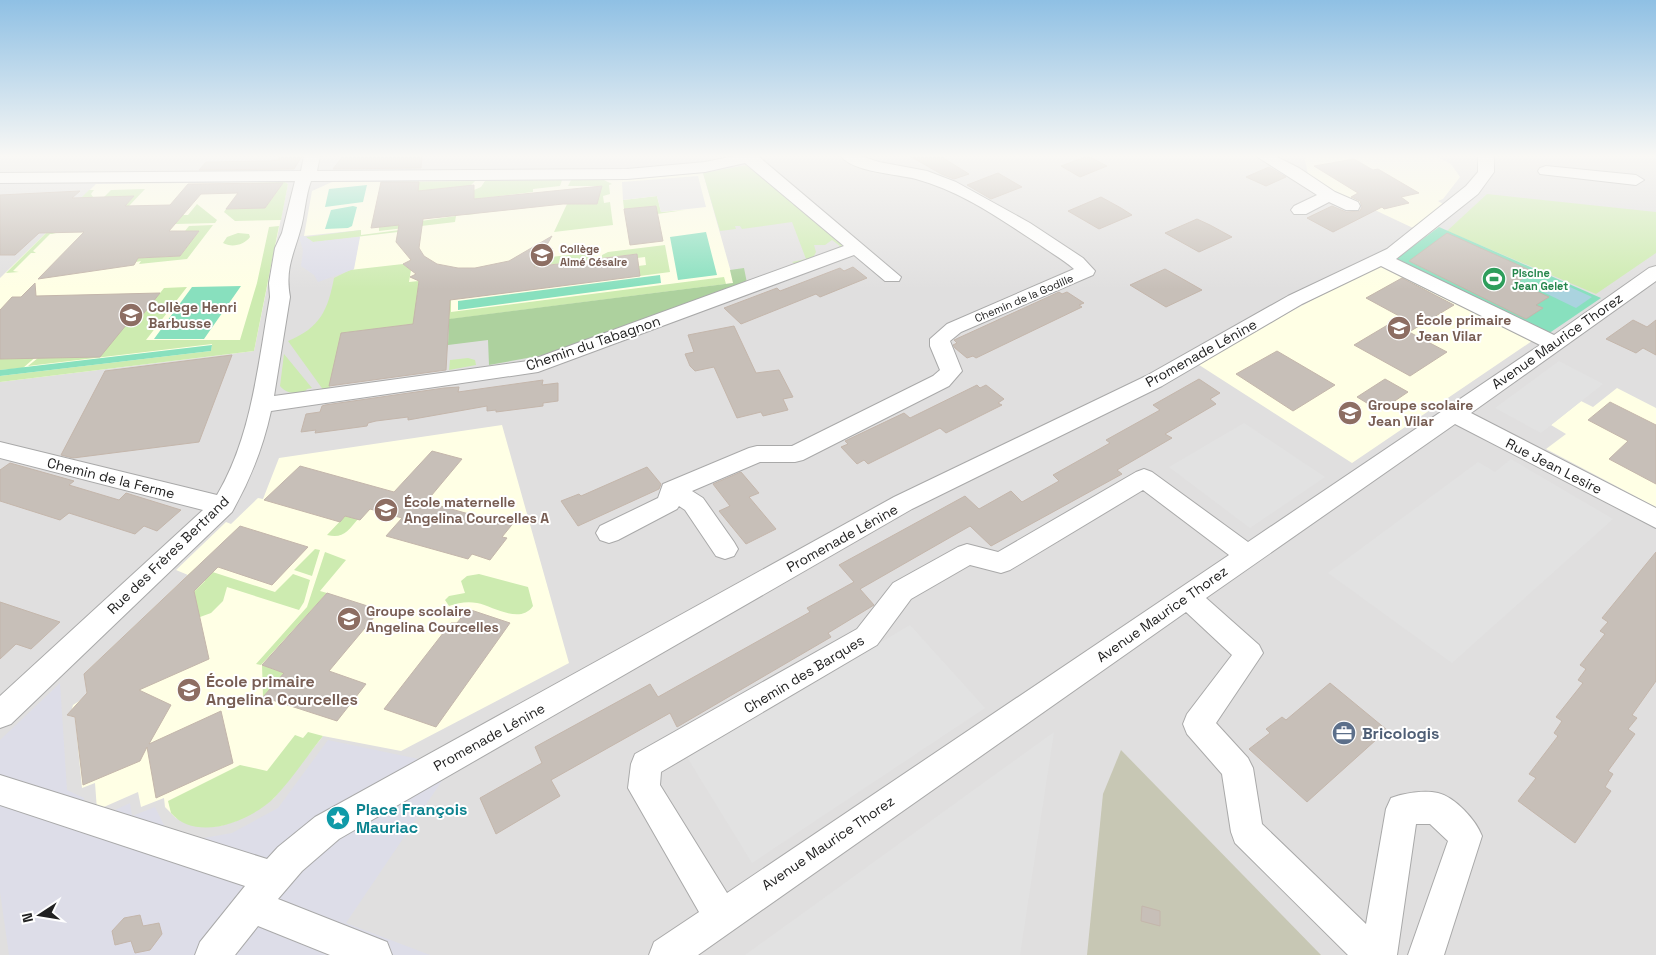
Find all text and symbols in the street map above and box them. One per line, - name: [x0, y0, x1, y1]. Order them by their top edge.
- school or university icon: Collège Aimé Césaire: [529, 242, 555, 268]
- place label: Collège Aimé Césaire: [560, 242, 627, 269]
- sports icon: Piscine Jean Gelet: [1481, 266, 1507, 292]
- place label: Piscine Jean Gelet: [1512, 266, 1568, 293]
- street label: Chemin de la Godille: [972, 271, 1076, 325]
- street label: Avenue Maurice Thorez: [1488, 289, 1626, 393]
- place label: Collège Henri Barbusse: [148, 298, 237, 332]
- school or university icon: Collège Henri Barbusse: [118, 302, 144, 328]
- place label: École primaire Jean Vilar: [1416, 311, 1511, 345]
- street label: Chemin du Tabagnon: [523, 312, 663, 374]
- street label: Promenade Lénine: [1142, 315, 1260, 391]
- school or university icon: École primaire Jean Vilar: [1386, 315, 1412, 341]
- place label: Groupe scolaire Jean Vilar: [1368, 396, 1473, 430]
- school or university icon: Groupe scolaire Jean Vilar: [1337, 400, 1363, 426]
- street label: Rue Jean Lesire: [1503, 434, 1605, 498]
- street label: Chemin de la Ferme: [45, 453, 177, 503]
- street label: Rue des Frères Bertrand: [103, 492, 233, 618]
- place label: École maternelle Angelina Courcelles A: [404, 493, 549, 527]
- school or university icon: École maternelle Angelina Courcelles A: [373, 497, 399, 523]
- street label: Promenade Lénine: [783, 500, 901, 576]
- street label: Avenue Maurice Thorez: [1093, 562, 1231, 666]
- place label: Groupe scolaire Angelina Courcelles: [366, 602, 499, 636]
- school or university icon: Groupe scolaire Angelina Courcelles: [336, 606, 362, 632]
- street label: Chemin des Barques: [740, 631, 868, 717]
- place label: École primaire Angelina Courcelles: [206, 671, 358, 710]
- school or university icon: École primaire Angelina Courcelles: [176, 677, 202, 703]
- street label: Promenade Lénine: [430, 699, 548, 775]
- office icon: Bricologis: [1331, 720, 1357, 746]
- place label: Bricologis: [1362, 723, 1439, 744]
- street label: Avenue Maurice Thorez: [758, 792, 898, 894]
- place label: Place François Mauriac: [356, 799, 467, 838]
- place icon: Place François Mauriac: [325, 805, 351, 831]
- north arrow: [15, 890, 65, 940]
- text: N: [18, 911, 37, 924]

